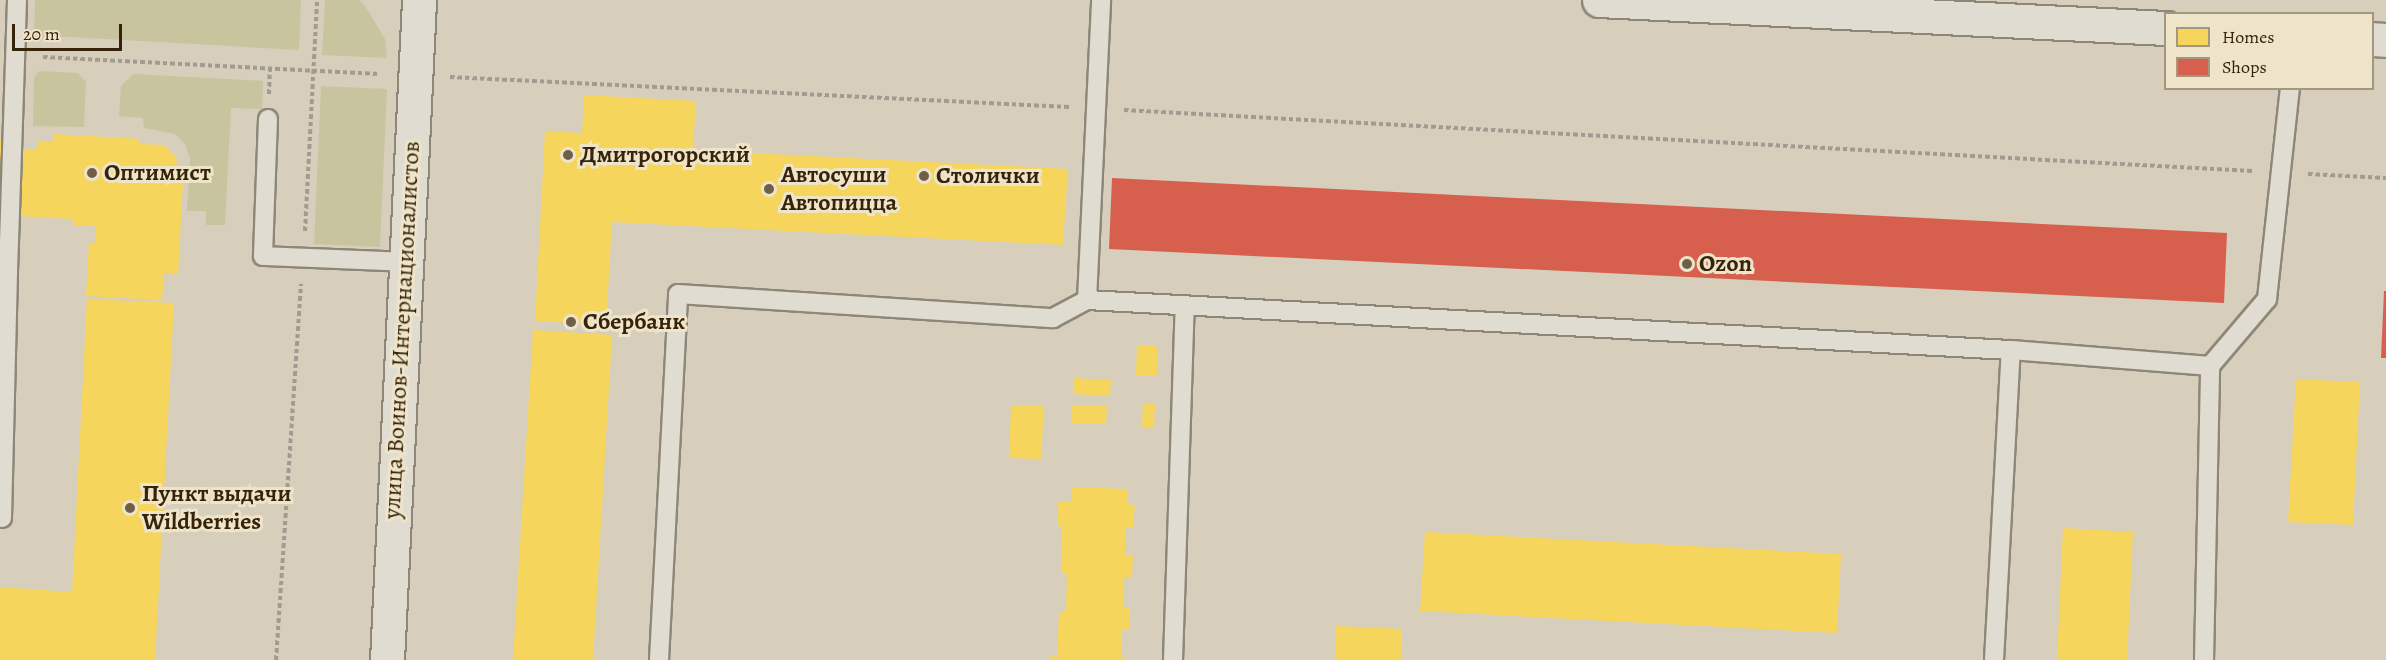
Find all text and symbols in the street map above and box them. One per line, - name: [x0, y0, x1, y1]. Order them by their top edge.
- scale bar: [15, 12, 124, 50]
- legend: [2164, 12, 2374, 90]
- text: 20 m: [23, 22, 60, 46]
- text: Homes: [2222, 25, 2274, 49]
- text: Shops: [2222, 55, 2267, 79]
- street label: улица Воинов-Интернационалистов: [378, 140, 426, 520]
- place label: Дмитрогорский: [580, 141, 750, 169]
- marker: Дмитрогорский: [561, 148, 575, 162]
- place label: Оптимист: [104, 159, 211, 187]
- place label: Автосуши Автопицца: [781, 161, 897, 217]
- place label: Столички: [936, 162, 1040, 190]
- marker: Оптимист: [85, 166, 99, 180]
- marker: Столички: [917, 169, 931, 183]
- marker: Автосуши Автопицца: [762, 182, 776, 196]
- place label: Ozon: [1699, 250, 1752, 278]
- marker: Ozon: [1680, 257, 1694, 271]
- place label: Сбербанк: [583, 308, 685, 336]
- marker: Сбербанк: [564, 315, 578, 329]
- place label: Пункт выдачи Wildberries: [142, 480, 291, 536]
- marker: Пункт выдачи Wildberries: [123, 501, 137, 515]

